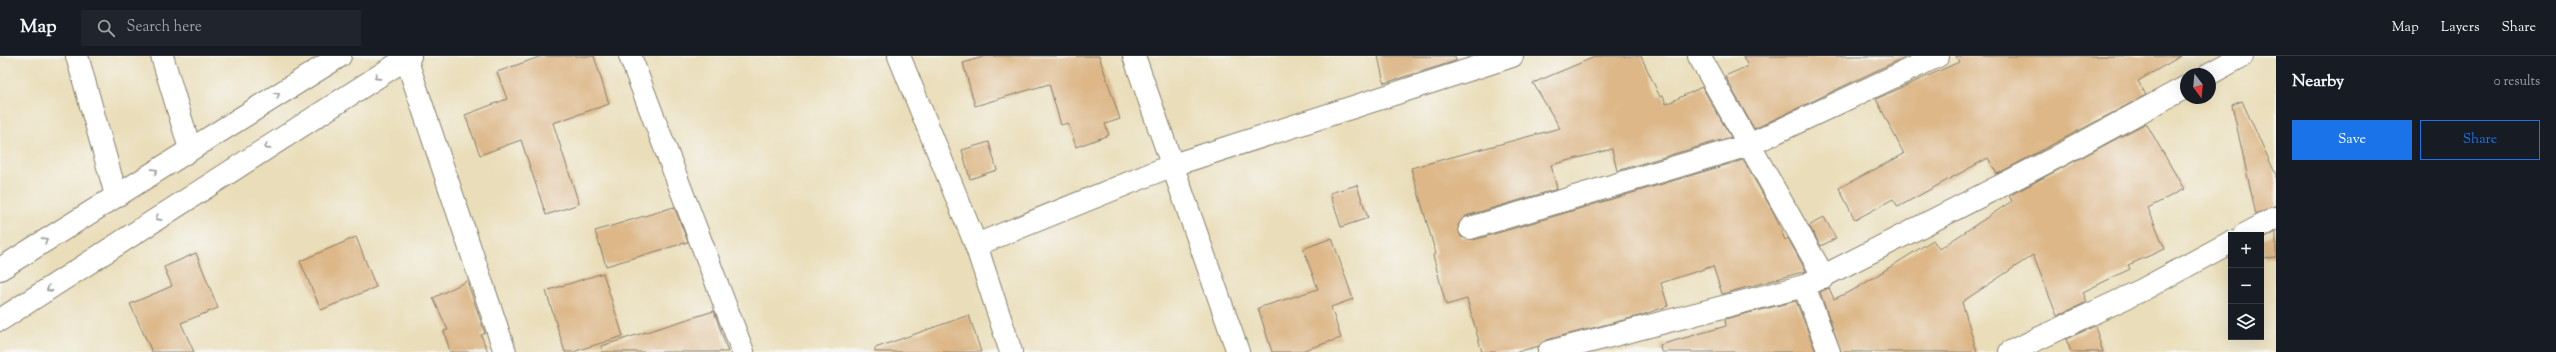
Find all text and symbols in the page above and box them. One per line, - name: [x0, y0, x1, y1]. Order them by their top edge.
- search box: [81, 10, 361, 46]
- text: Map: [20, 14, 57, 41]
- icon: search: [95, 17, 117, 39]
- text: Search here: [127, 17, 202, 38]
- text: Map: [2392, 18, 2419, 38]
- text: Layers: [2441, 18, 2479, 38]
- text: Share: [2501, 18, 2536, 38]
- north arrow: [2180, 68, 2216, 104]
- text: Nearby: [2292, 70, 2344, 94]
- one-way arrow: [374, 72, 381, 80]
- text: 0 results: [2494, 73, 2540, 91]
- one-way arrow: [273, 92, 280, 100]
- button: Save: [2292, 120, 2412, 160]
- button: Share: [2420, 120, 2540, 160]
- one-way arrow: [264, 143, 271, 150]
- one-way arrow: [151, 168, 158, 176]
- one-way arrow: [156, 213, 163, 220]
- map controls: [2228, 232, 2264, 340]
- button: +: [2228, 232, 2264, 268]
- one-way arrow: [41, 238, 48, 245]
- button: −: [2228, 268, 2264, 304]
- one-way arrow: [46, 284, 53, 291]
- button: layers: [2228, 304, 2264, 340]

